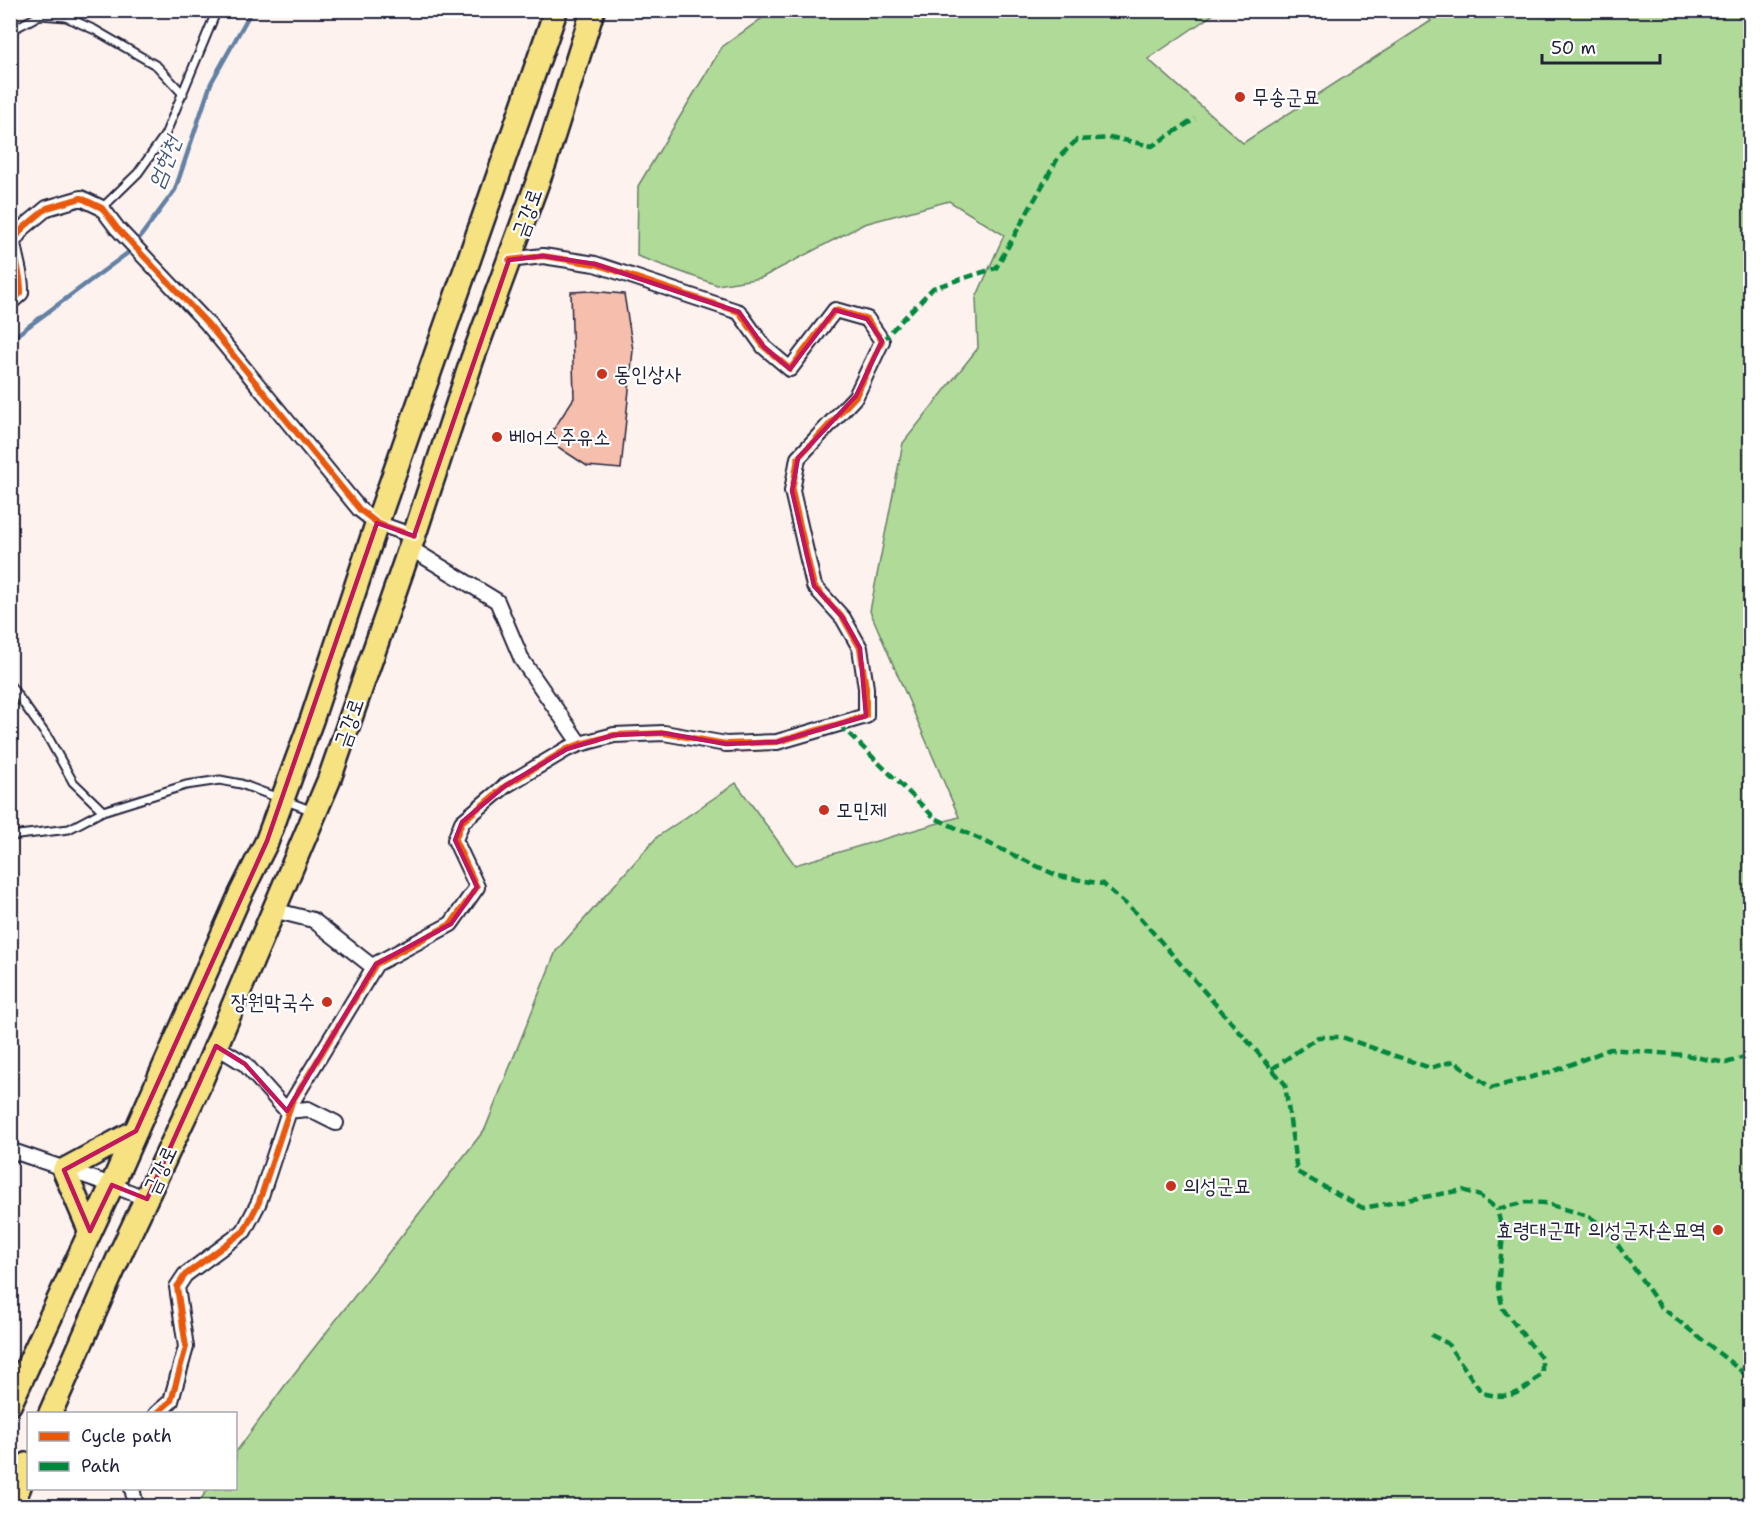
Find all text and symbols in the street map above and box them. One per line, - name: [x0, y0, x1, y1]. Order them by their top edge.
- scale bar: [1542, 27, 1660, 65]
- text: 50 m: [1551, 36, 1596, 60]
- place label: 무송군묘: [1252, 83, 1320, 111]
- marker: 무송군묘: [1233, 90, 1247, 104]
- water label: 엄현천: [141, 130, 188, 192]
- street label: 금강로: [505, 184, 549, 242]
- place label: 동인상사: [614, 360, 682, 388]
- marker: 동인상사: [595, 367, 609, 381]
- place label: 베어스주유소: [509, 423, 610, 451]
- marker: 베어스주유소: [490, 430, 504, 444]
- street label: 금강로: [328, 694, 370, 752]
- place label: 모민제: [836, 796, 887, 824]
- marker: 모민제: [817, 803, 831, 817]
- place label: 장원막국수: [231, 988, 315, 1016]
- marker: 장원막국수: [320, 995, 334, 1009]
- street label: 금강로: [137, 1141, 183, 1199]
- place label: 의성군묘: [1183, 1172, 1251, 1200]
- marker: 의성군묘: [1164, 1179, 1178, 1193]
- place label: 효령대군파 의성군자손묘역: [1496, 1216, 1706, 1244]
- marker: 효령대군파 의성군자손묘역: [1711, 1223, 1725, 1237]
- legend: [27, 1412, 237, 1490]
- text: Cycle path: [81, 1424, 172, 1448]
- text: Path: [81, 1454, 120, 1478]

